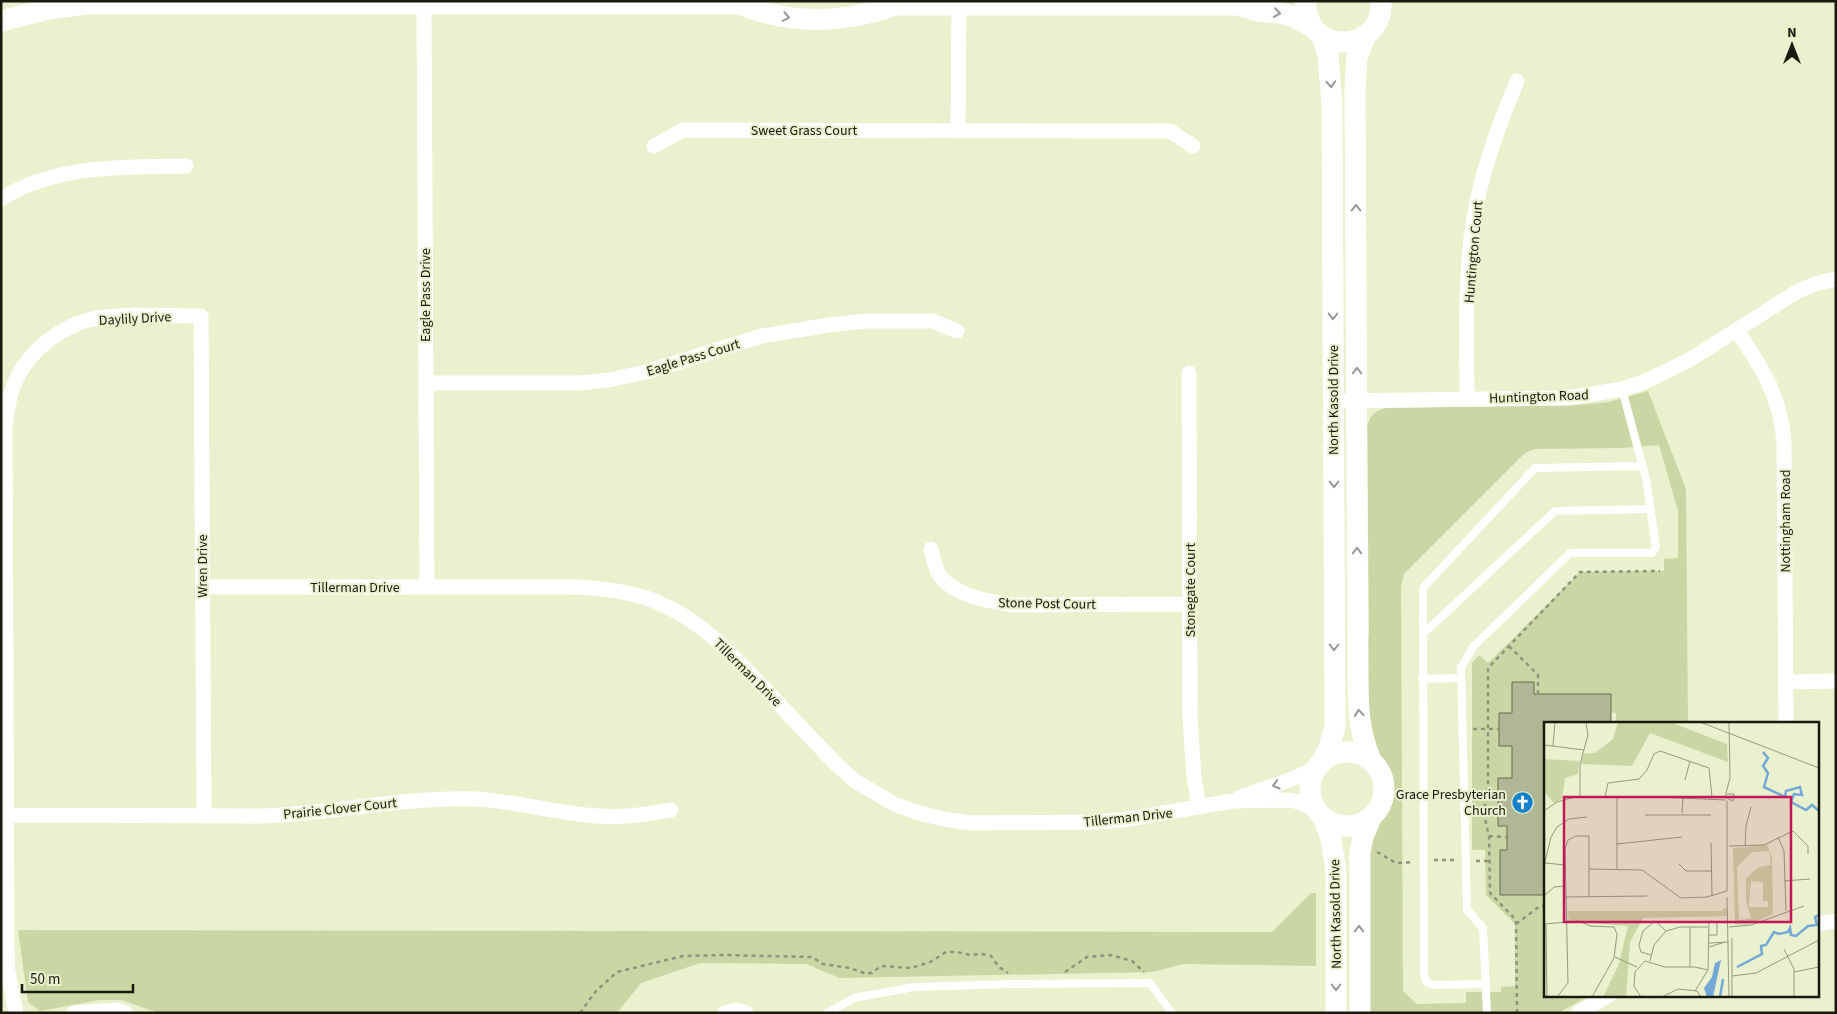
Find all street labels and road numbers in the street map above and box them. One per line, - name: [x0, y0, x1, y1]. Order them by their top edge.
- street label: Sweet Grass Court: [751, 121, 857, 141]
- street label: Huntington Court: [1460, 200, 1488, 304]
- street label: Eagle Pass Drive: [416, 248, 436, 342]
- street label: Daylily Drive: [98, 307, 172, 331]
- street label: Eagle Pass Court: [644, 334, 743, 382]
- street label: North Kasold Drive: [1324, 345, 1344, 455]
- street label: Huntington Road: [1489, 385, 1589, 409]
- street label: Nottingham Road: [1776, 470, 1796, 572]
- street label: Wren Drive: [193, 534, 213, 598]
- street label: Stonegate Court: [1181, 542, 1201, 637]
- street label: Tillerman Drive: [310, 578, 400, 598]
- street label: Stone Post Court: [998, 593, 1096, 615]
- street label: Tillerman Drive: [709, 634, 786, 711]
- street label: Prairie Clover Court: [282, 793, 398, 825]
- street label: Tillerman Drive: [1083, 803, 1174, 833]
- street label: North Kasold Drive: [1325, 859, 1347, 969]

